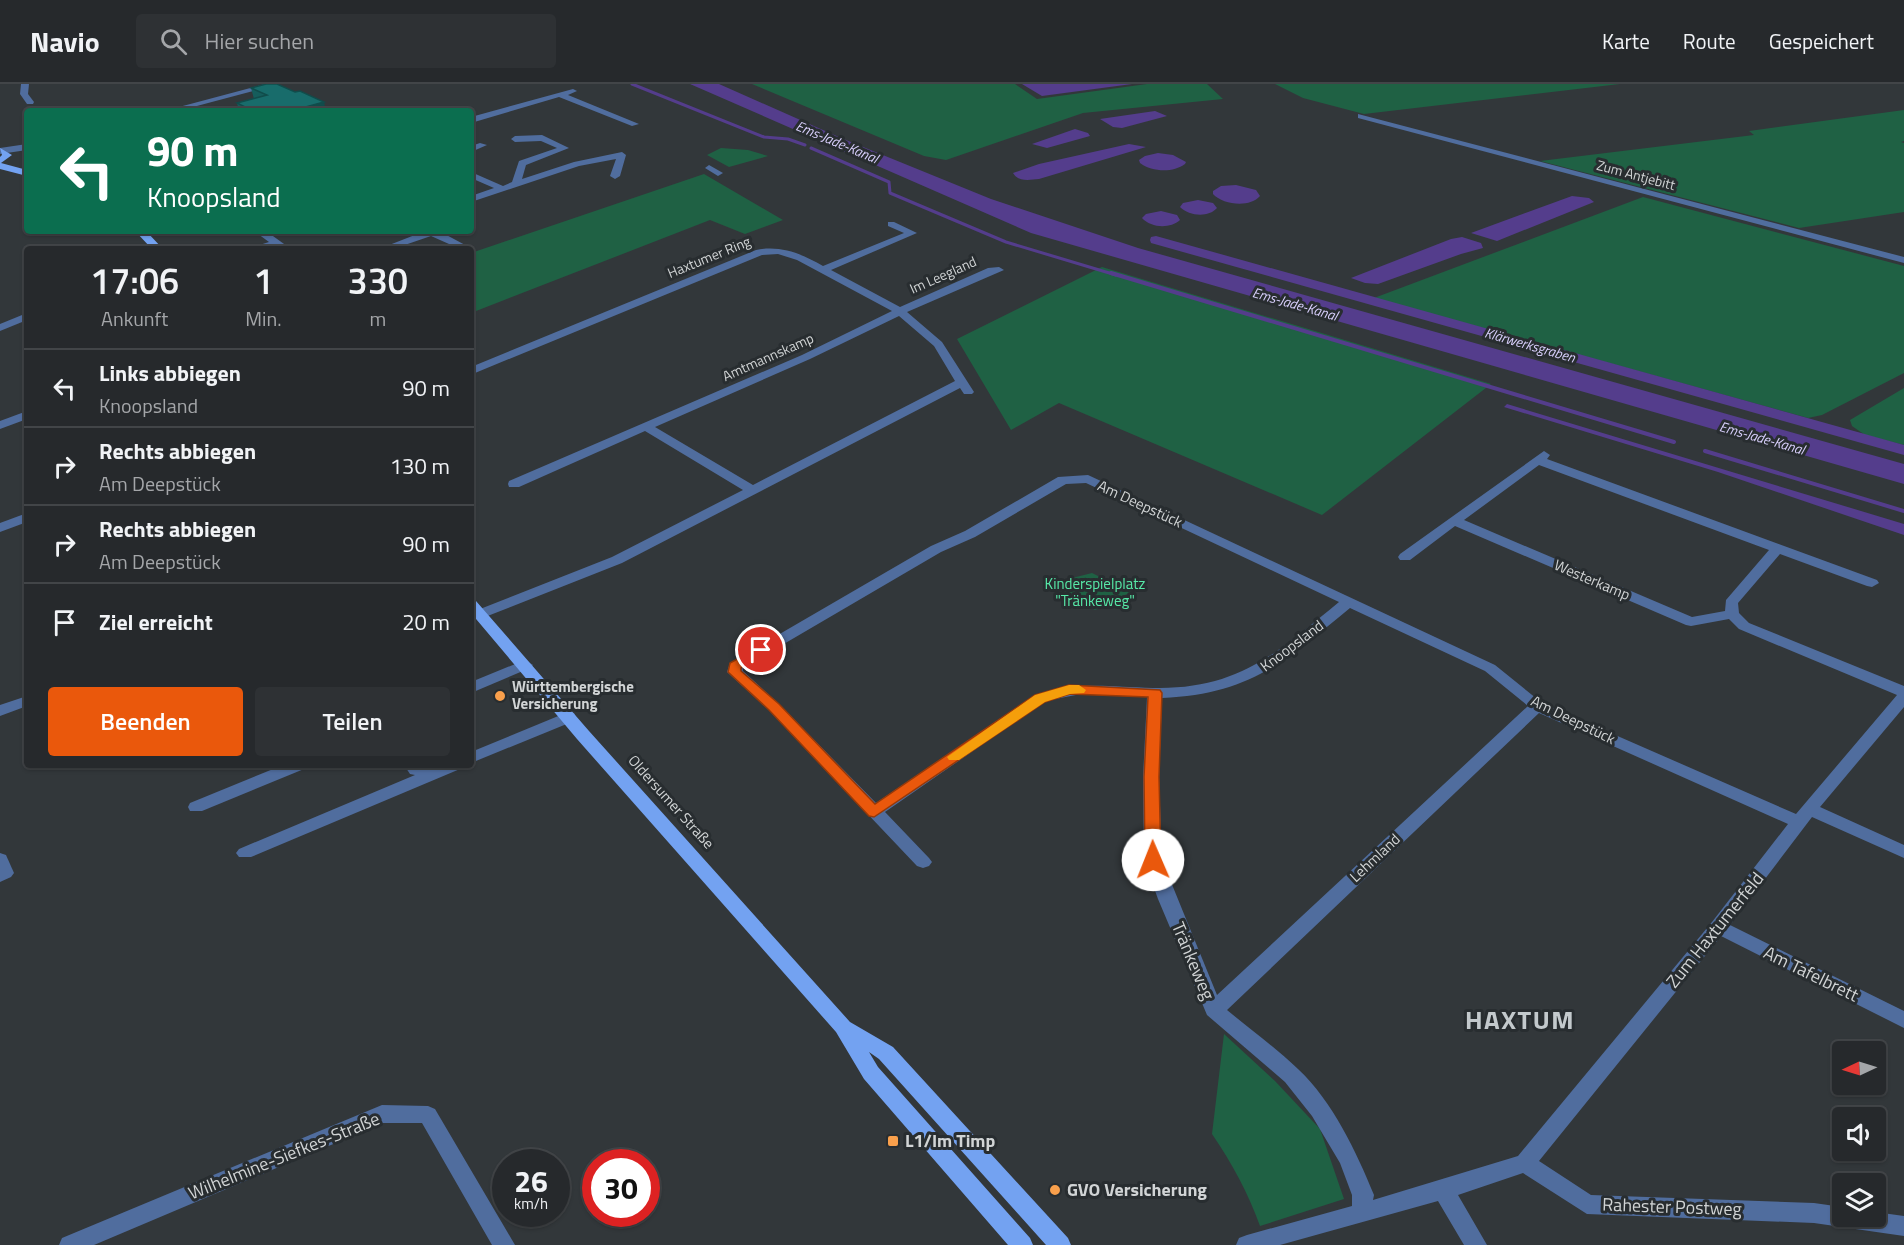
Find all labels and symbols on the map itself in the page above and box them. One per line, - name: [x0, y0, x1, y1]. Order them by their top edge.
- water label: Ems-Jade-Kanal: [793, 115, 884, 169]
- street label: Zum Antjebitt: [1594, 154, 1678, 195]
- street label: Haxtumer Ring: [664, 230, 754, 283]
- street label: Im Leegland: [906, 250, 980, 299]
- water label: Ems-Jade-Kanal: [1250, 281, 1342, 326]
- water label: Klärwerksgraben: [1482, 322, 1579, 368]
- street label: Amtmannskamp: [719, 327, 817, 386]
- water label: Ems-Jade-Kanal: [1717, 415, 1809, 460]
- street label: Am Deepstück: [1094, 474, 1187, 533]
- street label: Westerkamp: [1551, 553, 1634, 606]
- park label: Kinderspielplatz "Tränkeweg": [1045, 572, 1146, 612]
- street label: Knoopsland: [1255, 614, 1328, 677]
- pin: [735, 624, 786, 675]
- place label: Württembergische Versicherung: [512, 675, 634, 715]
- marker: Württembergische Versicherung: [493, 689, 507, 703]
- street label: Am Deepstück: [1527, 689, 1619, 750]
- street label: Oldersumer Straße: [623, 749, 720, 854]
- position arrow: [1121, 828, 1185, 892]
- street label: Lehmland: [1344, 828, 1405, 887]
- street label: Zum Haxtumerfeld: [1659, 866, 1770, 993]
- street label: Tränkeweg: [1165, 918, 1222, 1004]
- street label: Am Tafelbrett: [1759, 939, 1864, 1009]
- district label: HAXTUM: [1465, 1000, 1575, 1039]
- north arrow: [1832, 1041, 1886, 1095]
- street label: Wilhelmine-Siefkes-Straße: [184, 1105, 384, 1206]
- place label: L1/Im Timp: [905, 1127, 995, 1154]
- marker: L1/Im Timp: [886, 1134, 900, 1148]
- speed limit sign: 30: [582, 1149, 660, 1227]
- place label: GVO Versicherung: [1067, 1176, 1207, 1203]
- marker: GVO Versicherung: [1048, 1183, 1062, 1197]
- street label: Rahester Postweg: [1602, 1191, 1742, 1222]

